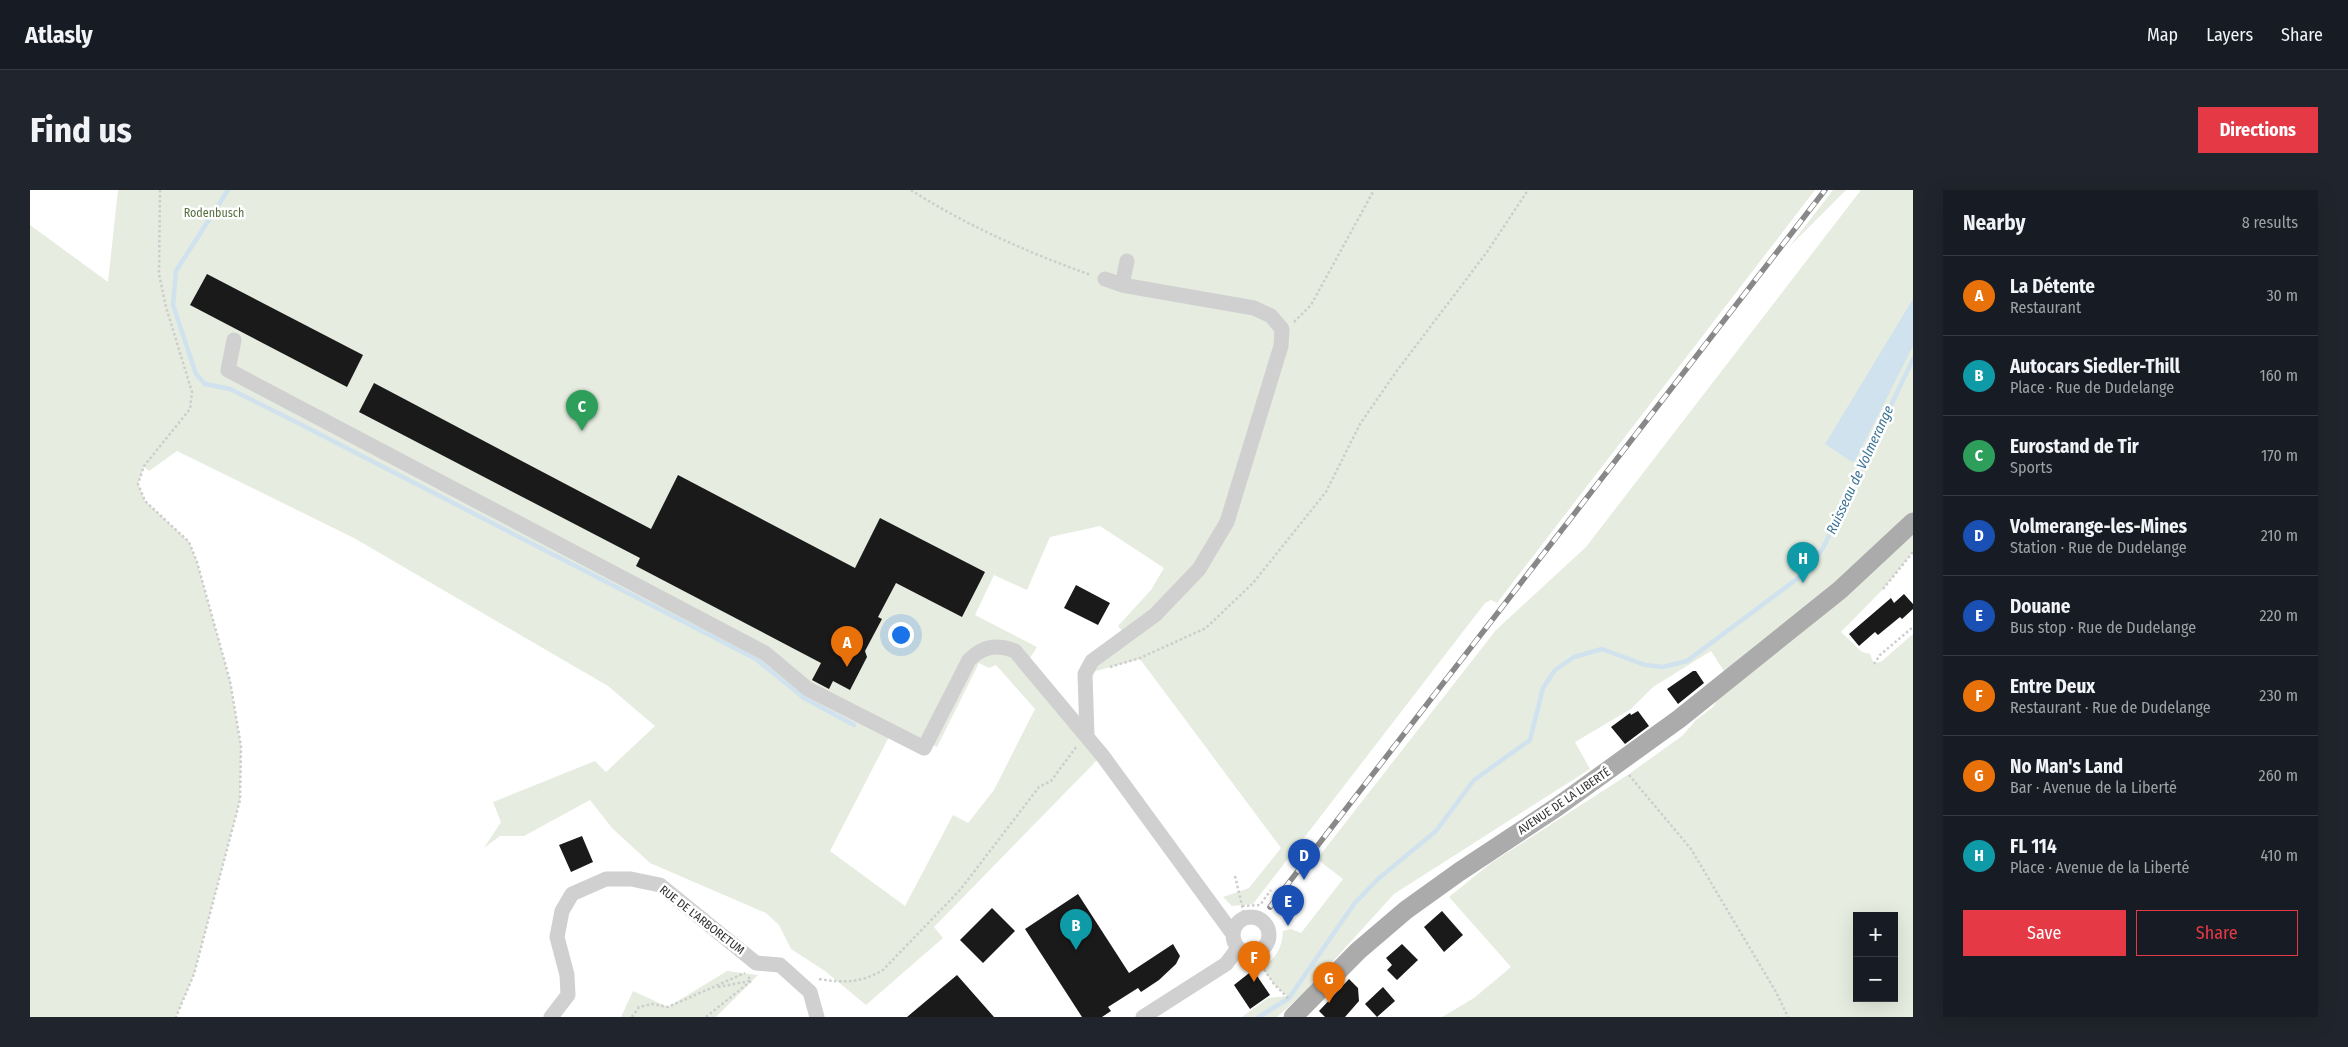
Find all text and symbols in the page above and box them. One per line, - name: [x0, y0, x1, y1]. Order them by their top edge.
- text: Atlasly: [25, 21, 93, 49]
- text: Map: [2147, 24, 2178, 46]
- text: Layers: [2206, 24, 2253, 46]
- text: Share: [2281, 24, 2323, 46]
- button: Directions: [2198, 107, 2318, 153]
- text: Find us: [30, 109, 132, 151]
- park label: Rodenbusch: [184, 206, 244, 220]
- text: Nearby: [1963, 210, 2025, 236]
- text: 8 results: [2242, 213, 2298, 232]
- text: La Détente: [2010, 275, 2095, 298]
- text: A: [1975, 286, 1983, 305]
- text: 30 m: [2266, 286, 2298, 305]
- text: Restaurant: [2010, 298, 2081, 317]
- text: Autocars Siedler-Thill: [2010, 355, 2180, 378]
- text: B: [1975, 366, 1983, 385]
- text: 160 m: [2259, 366, 2298, 385]
- text: Place · Rue de Dudelange: [2010, 378, 2174, 397]
- pin: C: [566, 390, 598, 431]
- water label: Ruisseau de Volmerange: [1823, 403, 1897, 537]
- text: Eurostand de Tir: [2010, 435, 2139, 458]
- text: C: [1975, 446, 1983, 465]
- text: 170 m: [2261, 446, 2298, 465]
- text: Sports: [2010, 458, 2053, 477]
- text: Volmerange-les-Mines: [2010, 515, 2187, 538]
- text: D: [1974, 526, 1984, 545]
- text: 210 m: [2261, 526, 2298, 545]
- text: Station · Rue de Dudelange: [2010, 538, 2187, 557]
- pin: H: [1787, 542, 1819, 583]
- text: Douane: [2010, 595, 2070, 618]
- text: E: [1975, 606, 1983, 625]
- text: 220 m: [2259, 606, 2298, 625]
- text: Bus stop · Rue de Dudelange: [2010, 618, 2196, 637]
- your location: [888, 622, 914, 648]
- pin: A: [831, 626, 863, 667]
- text: Entre Deux: [2010, 675, 2095, 698]
- text: F: [1975, 686, 1983, 705]
- text: 230 m: [2259, 686, 2298, 705]
- text: Restaurant · Rue de Dudelange: [2010, 698, 2211, 717]
- text: No Man's Land: [2010, 755, 2123, 778]
- street label: AVENUE DE LA LIBERTÉ: [1514, 764, 1613, 837]
- text: G: [1974, 766, 1984, 785]
- text: 260 m: [2259, 766, 2298, 785]
- text: Bar · Avenue de la Liberté: [2010, 778, 2177, 797]
- text: FL 114: [2010, 835, 2057, 858]
- pin: D: [1288, 839, 1320, 880]
- text: H: [1974, 846, 1984, 865]
- text: 410 m: [2260, 846, 2298, 865]
- text: Place · Avenue de la Liberté: [2010, 858, 2189, 877]
- street label: RUE DE L'ARBORETUM: [657, 883, 747, 957]
- pin: E: [1272, 885, 1304, 926]
- pin: B: [1060, 909, 1092, 950]
- button: Save: [1963, 910, 2126, 956]
- button: Share: [2136, 910, 2298, 956]
- map controls: [1853, 912, 1898, 1002]
- button: +: [1853, 912, 1898, 957]
- pin: F: [1238, 941, 1270, 982]
- button: −: [1853, 957, 1898, 1002]
- pin: G: [1313, 962, 1345, 1003]

